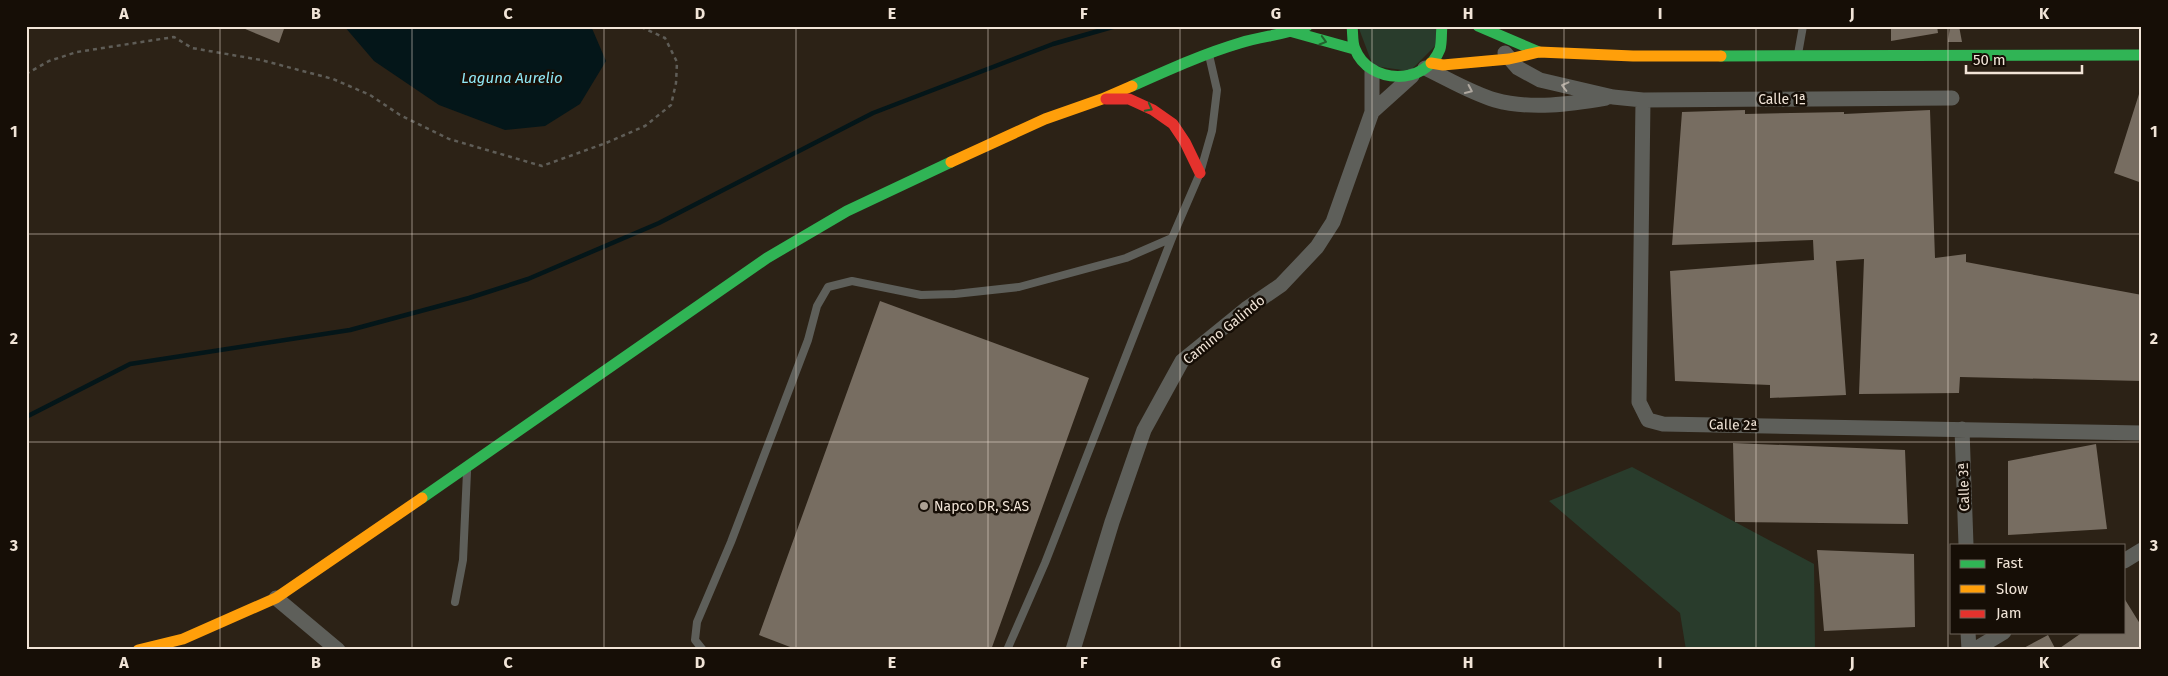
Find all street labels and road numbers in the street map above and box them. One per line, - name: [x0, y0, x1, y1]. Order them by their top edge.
- street label: Calle 1ª: [1758, 91, 1806, 108]
- street label: Camino Galindo: [1180, 292, 1268, 368]
- street label: Calle 2ª: [1709, 416, 1757, 434]
- street label: Calle 3ª: [1955, 462, 1973, 512]

